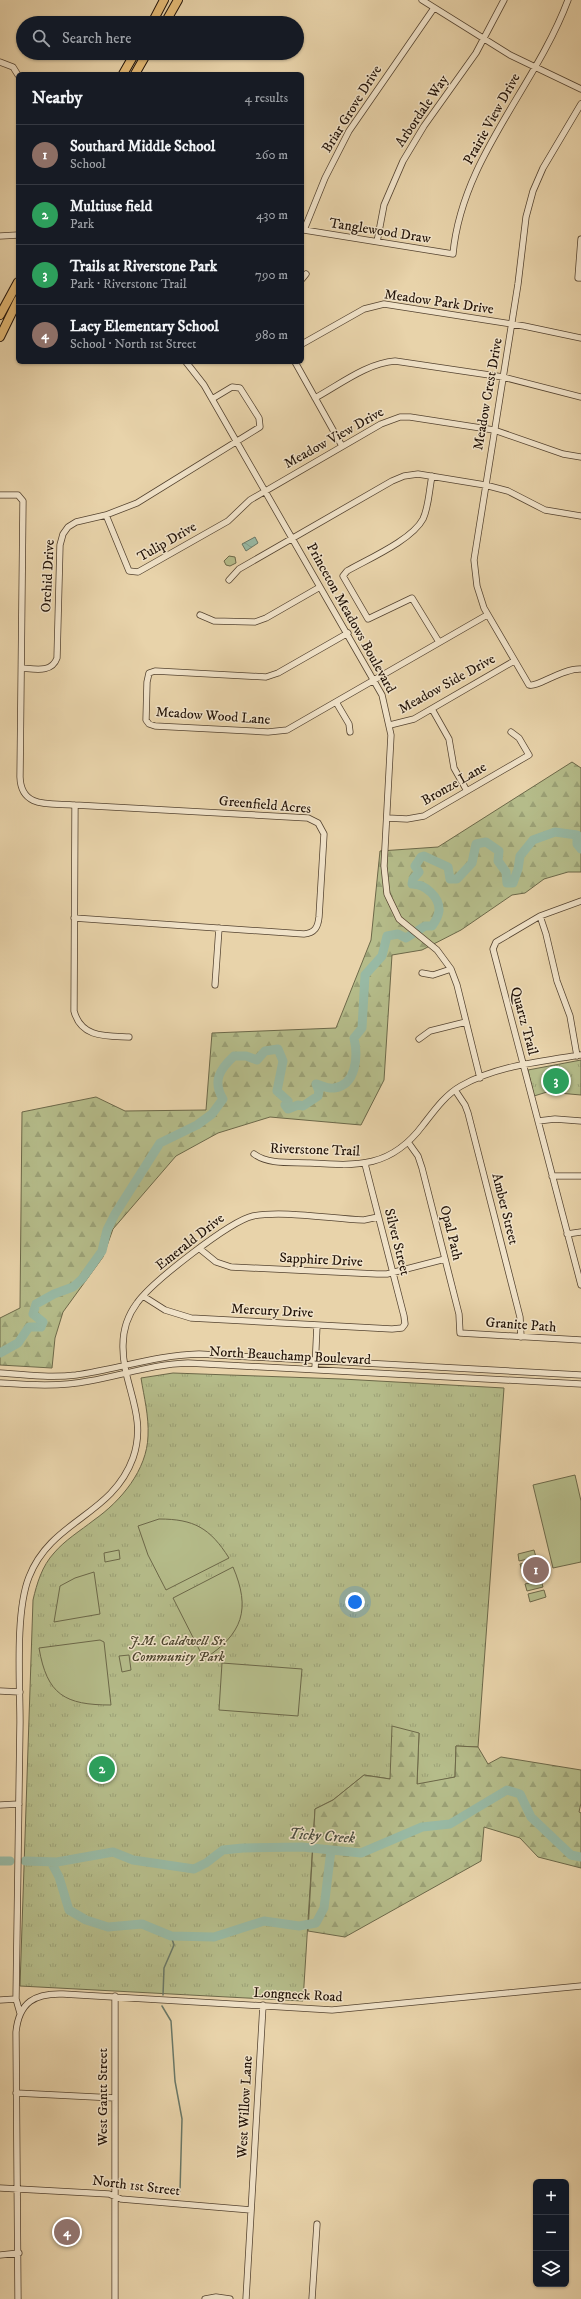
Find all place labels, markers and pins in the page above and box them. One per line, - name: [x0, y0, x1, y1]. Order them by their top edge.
- pin: 3: [543, 1066, 569, 1096]
- pin: 1: [523, 1555, 549, 1585]
- pin: 2: [89, 1754, 115, 1784]
- pin: 4: [54, 2217, 80, 2247]

